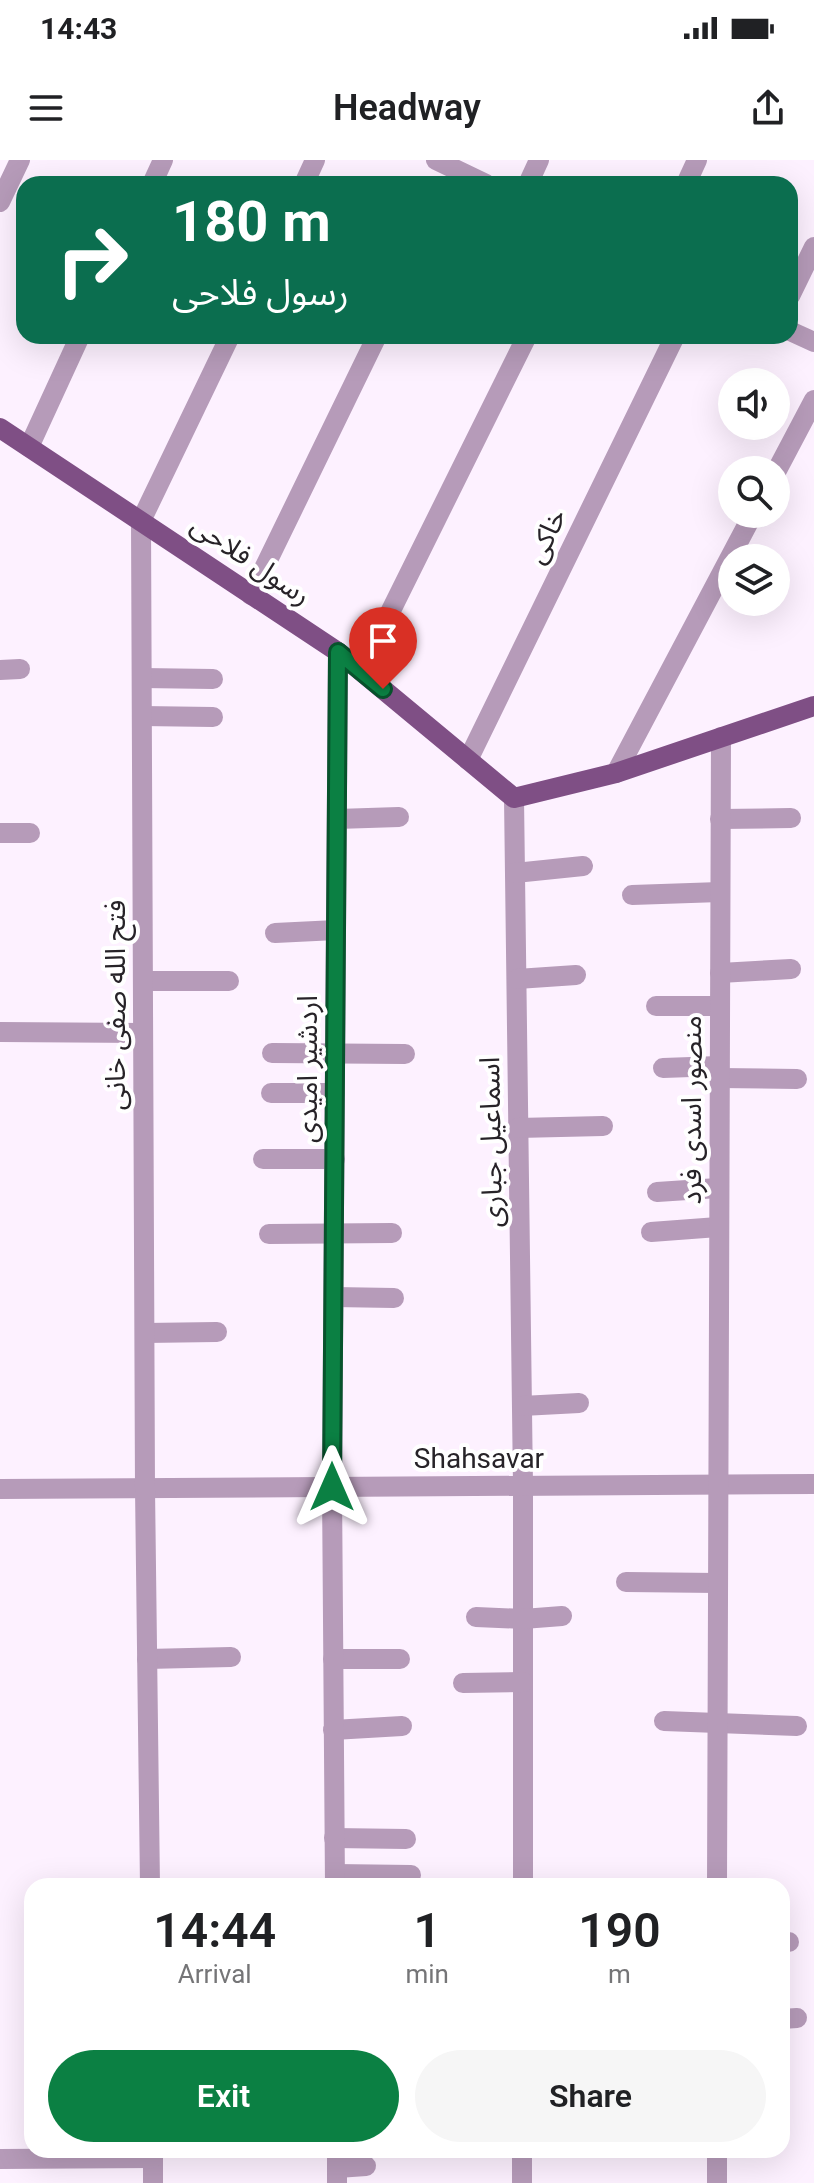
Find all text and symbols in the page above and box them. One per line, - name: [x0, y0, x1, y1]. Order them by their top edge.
- text: 14:43: [40, 11, 117, 46]
- icon: menu: [24, 86, 68, 130]
- icon: share: [746, 86, 790, 130]
- text: Headway: [333, 87, 481, 129]
- text: 180 m: [172, 189, 331, 255]
- icon: right: [40, 208, 144, 312]
- text: رسول فلاحی: [172, 272, 349, 314]
- map controls: [718, 368, 790, 616]
- button: sound: [718, 368, 790, 440]
- button: search: [718, 456, 790, 528]
- street label: خاکی: [519, 503, 573, 569]
- street label: رسول فلاحی: [185, 508, 317, 612]
- button: layers: [718, 544, 790, 616]
- pin: [349, 607, 417, 689]
- icon: arrive: [361, 619, 405, 663]
- street label: فتح الله صفی خانی: [99, 900, 136, 1110]
- street label: اردشیر امیدی: [291, 995, 324, 1143]
- street label: منصور اسدی فرد: [675, 1015, 708, 1205]
- street label: اسماعیل جباری: [473, 1056, 509, 1228]
- street label: Shahsavar: [414, 1442, 545, 1475]
- position arrow: [290, 1445, 374, 1529]
- text: 14:44: [153, 1902, 276, 1959]
- text: 1: [414, 1902, 441, 1959]
- text: 190: [578, 1902, 661, 1959]
- text: Arrival: [178, 1959, 252, 1989]
- text: min: [405, 1959, 449, 1989]
- text: m: [608, 1959, 631, 1989]
- button: Exit: [48, 2050, 399, 2142]
- button: Share: [415, 2050, 766, 2142]

